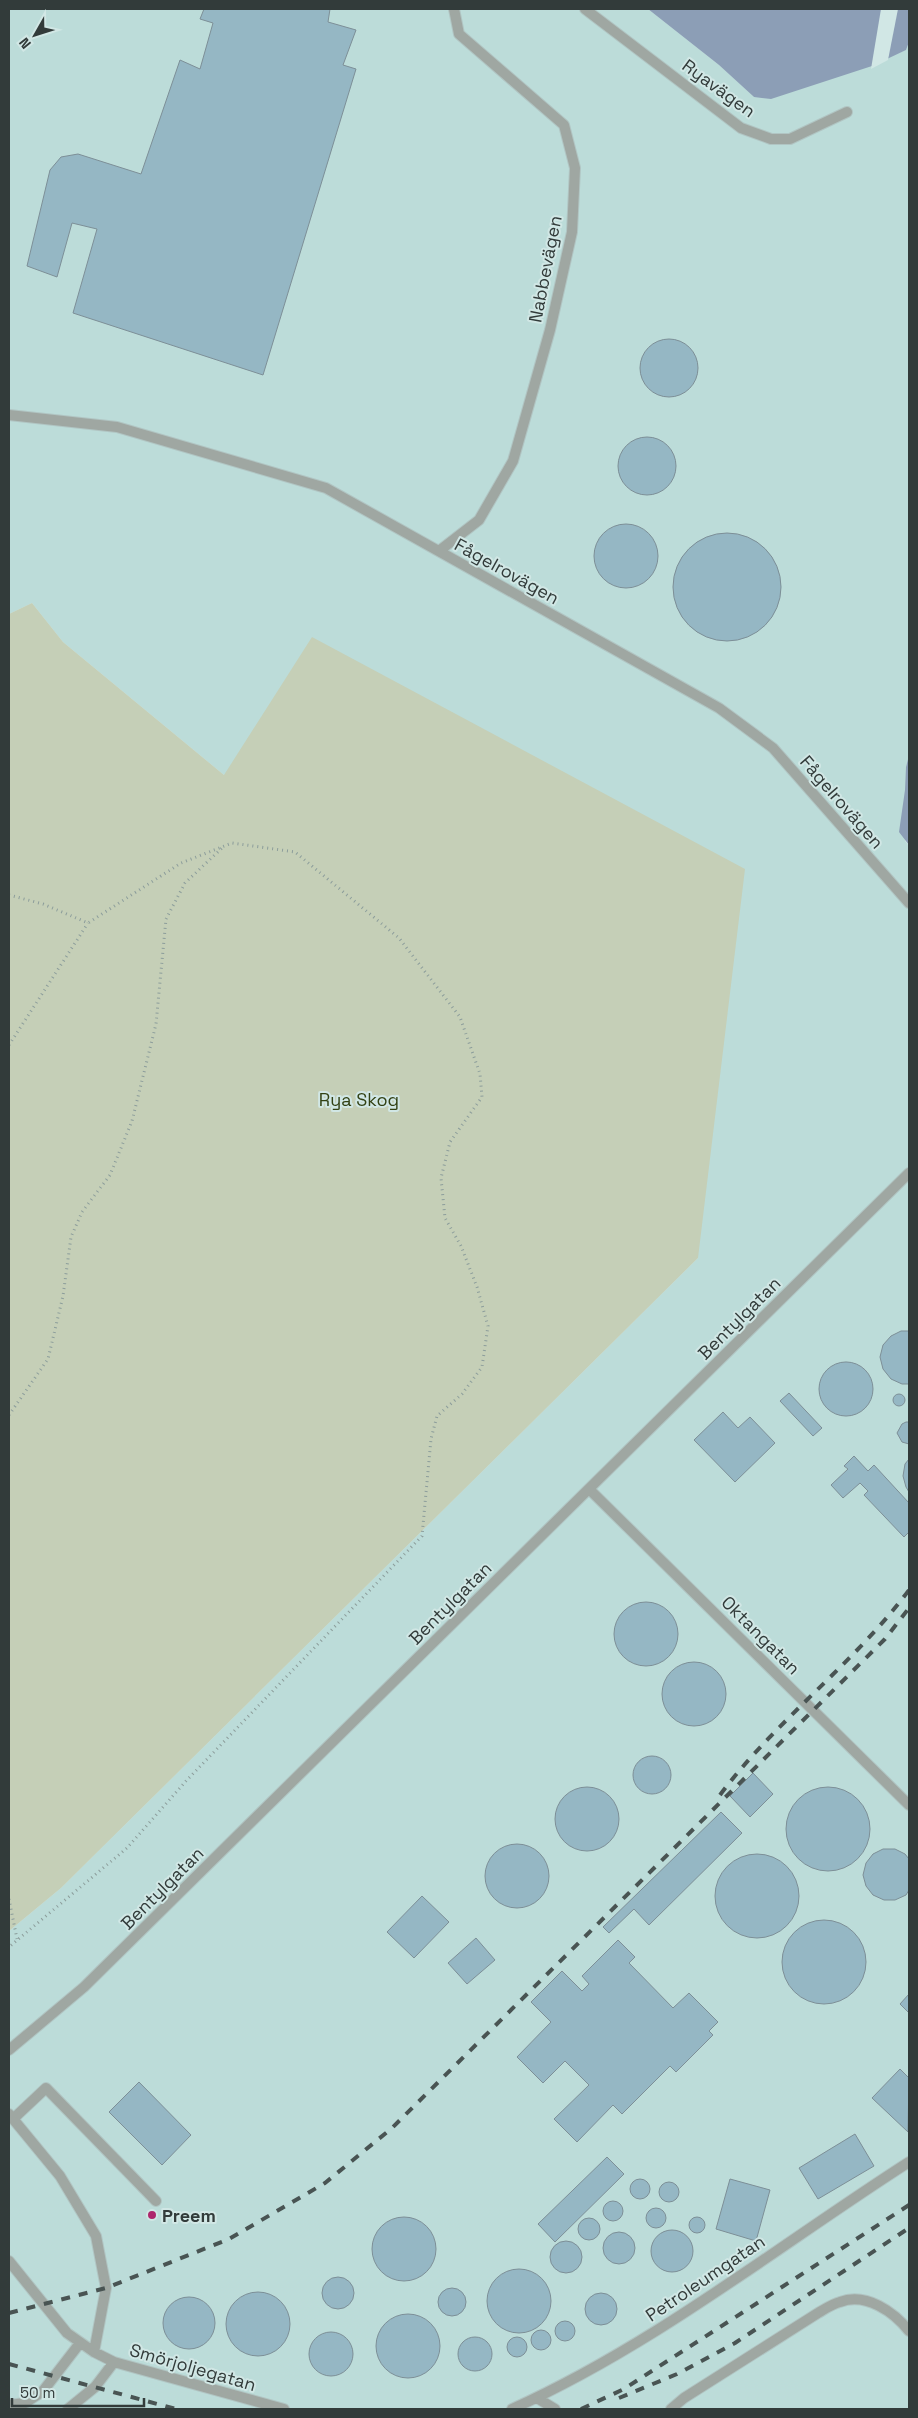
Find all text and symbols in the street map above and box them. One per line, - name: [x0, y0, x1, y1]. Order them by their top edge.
- north arrow: [10, 10, 60, 60]
- text: N: [15, 34, 35, 52]
- street label: Ryavägen: [678, 54, 760, 122]
- street label: Nabbevägen: [523, 214, 567, 324]
- street label: Fågelrovägen: [451, 533, 563, 609]
- street label: Fågelrovägen: [795, 751, 889, 853]
- park label: Rya Skog: [319, 1088, 399, 1111]
- street label: Bentylgatan: [693, 1272, 785, 1364]
- street label: Bentylgatan: [404, 1557, 496, 1649]
- street label: Oktangatan: [717, 1591, 805, 1679]
- street label: Bentylgatan: [116, 1842, 208, 1934]
- place label: Preem: [162, 2204, 216, 2227]
- marker: Preem: [146, 2209, 158, 2221]
- street label: Petroleumgatan: [641, 2230, 769, 2326]
- street label: Smörjoljegatan: [127, 2338, 259, 2396]
- scale bar: [12, 2376, 145, 2408]
- text: 50 m: [20, 2383, 55, 2402]

